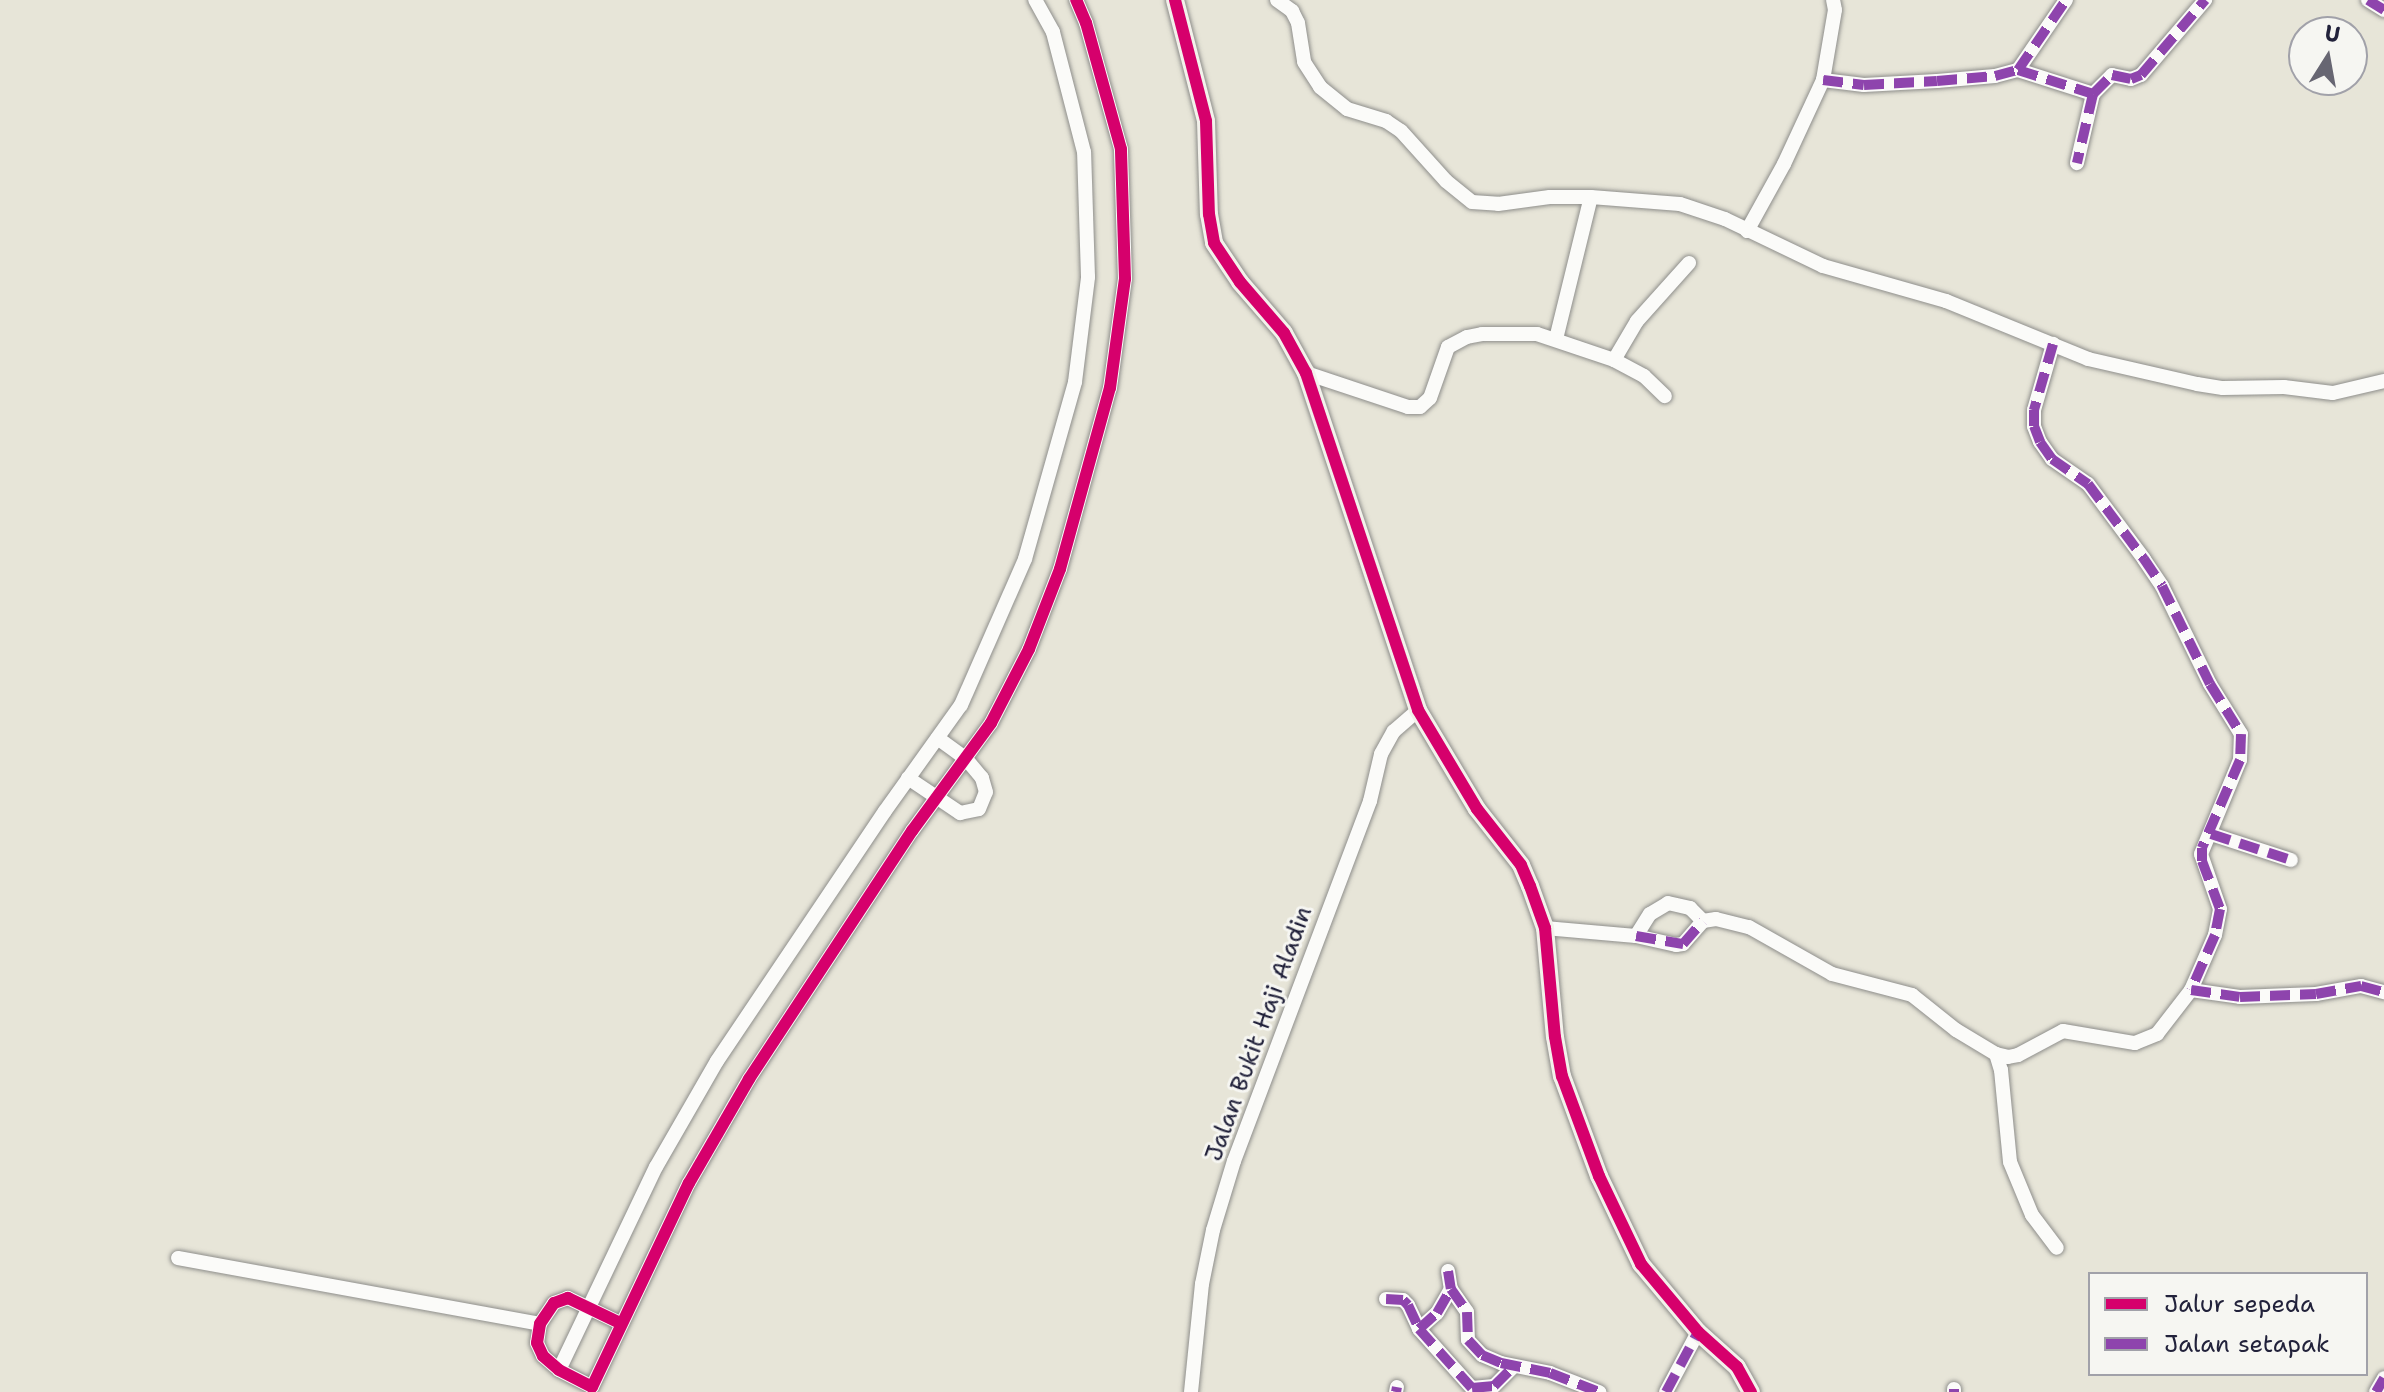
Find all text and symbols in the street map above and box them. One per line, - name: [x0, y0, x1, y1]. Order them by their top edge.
- north arrow: [2288, 16, 2368, 96]
- text: U: [2322, 18, 2342, 50]
- street label: Jalan Bukit Haji Aladin: [1199, 903, 1319, 1165]
- legend: [2088, 1272, 2368, 1376]
- text: Jalur sepeda: [2164, 1288, 2315, 1320]
- text: Jalan setapak: [2164, 1328, 2330, 1360]

